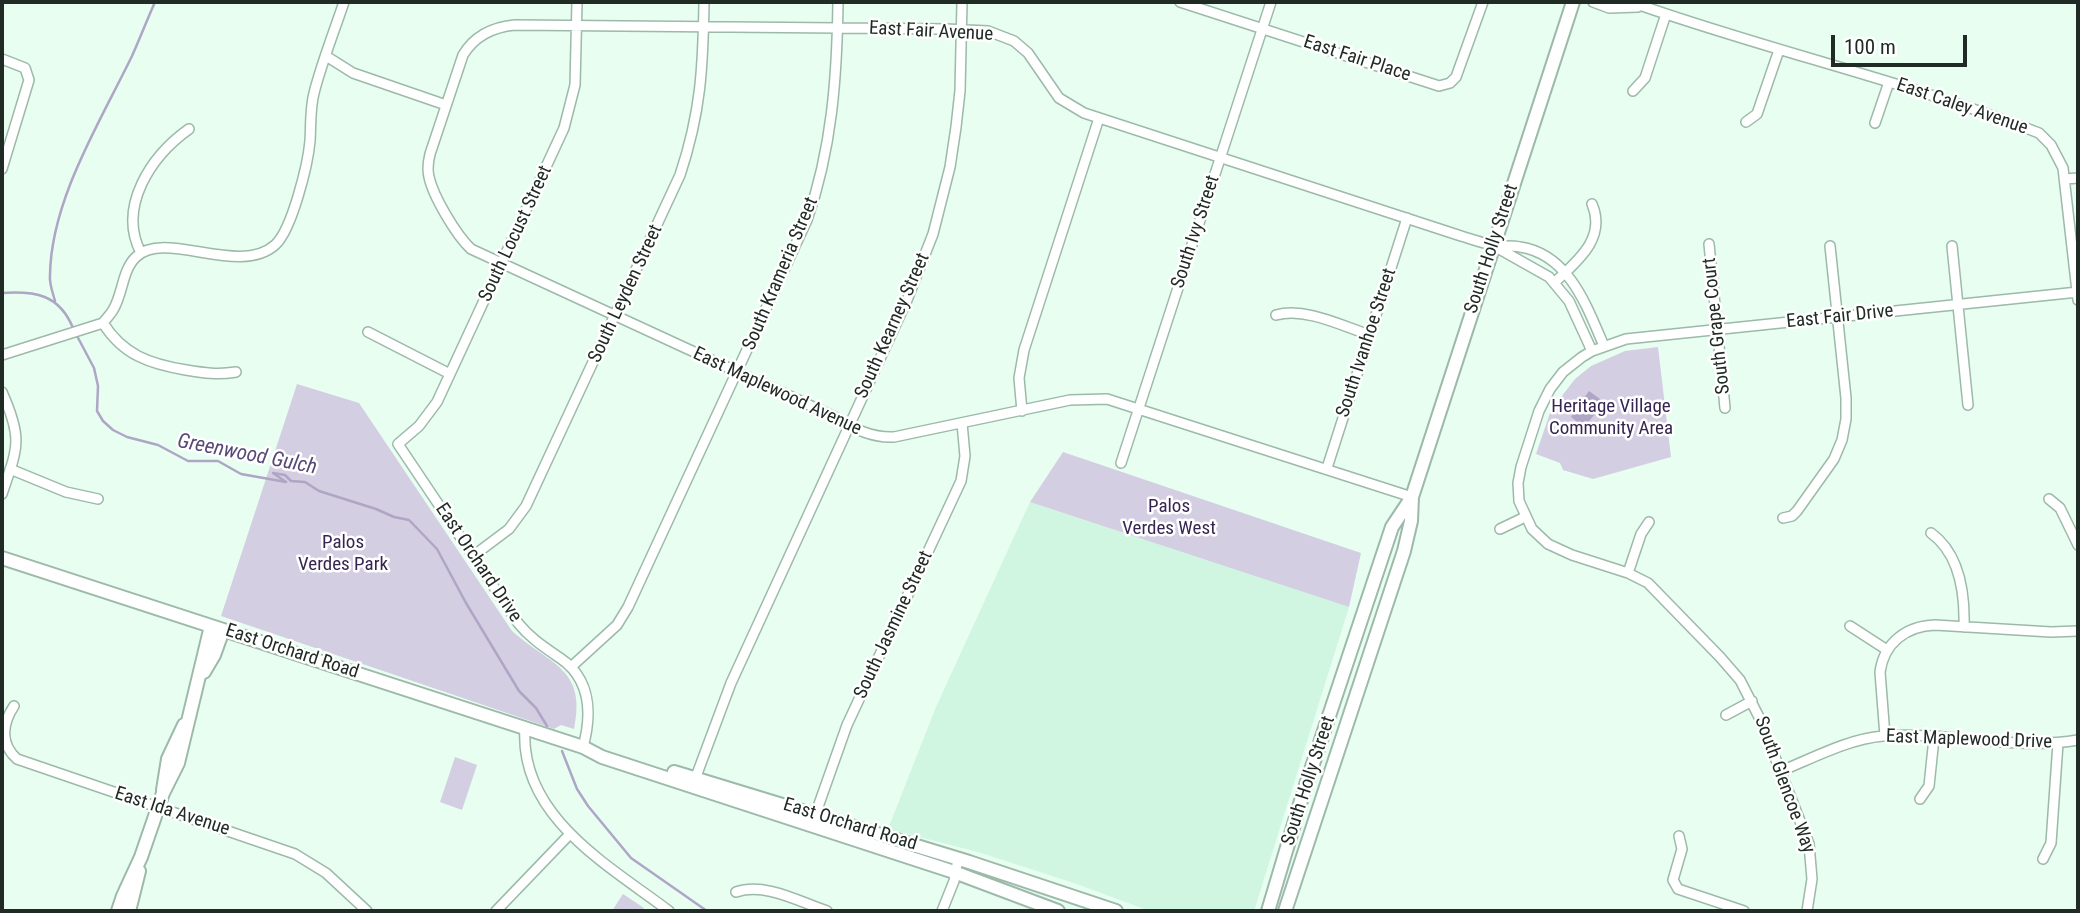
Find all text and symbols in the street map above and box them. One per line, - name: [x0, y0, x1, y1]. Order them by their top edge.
- street label: East Fair Avenue: [868, 17, 994, 47]
- scale bar: [1835, 21, 1972, 65]
- street label: East Fair Place: [1301, 31, 1413, 87]
- text: 100 m: [1844, 35, 1896, 59]
- street label: East Caley Avenue: [1893, 74, 2031, 140]
- street label: South Locust Street: [475, 162, 557, 306]
- street label: South Ivy Street: [1167, 173, 1225, 291]
- street label: South Holly Street: [1460, 181, 1524, 317]
- street label: South Krameria Street: [738, 194, 824, 354]
- street label: South Leyden Street: [584, 221, 668, 367]
- street label: South Kearney Street: [851, 250, 935, 402]
- street label: South Grape Court: [1698, 256, 1736, 396]
- street label: South Ivanhoe Street: [1332, 266, 1402, 420]
- street label: East Fair Drive: [1785, 300, 1895, 334]
- street label: East Maplewood Avenue: [689, 343, 865, 441]
- park label: Heritage Village Community Area: [1549, 396, 1673, 440]
- water label: Greenwood Gulch: [175, 429, 319, 481]
- park label: Palos Verdes West: [1122, 496, 1216, 540]
- street label: East Orchard Drive: [430, 499, 526, 627]
- park label: Palos Verdes Park: [298, 532, 388, 576]
- street label: South Jasmine Street: [850, 548, 938, 702]
- street label: East Orchard Road: [222, 620, 362, 684]
- street label: South Holly Street: [1277, 713, 1341, 849]
- street label: South Glencoe Way: [1749, 713, 1819, 857]
- street label: East Maplewood Drive: [1885, 726, 2053, 754]
- street label: East Ida Avenue: [112, 783, 232, 841]
- street label: East Orchard Road: [780, 794, 920, 856]

